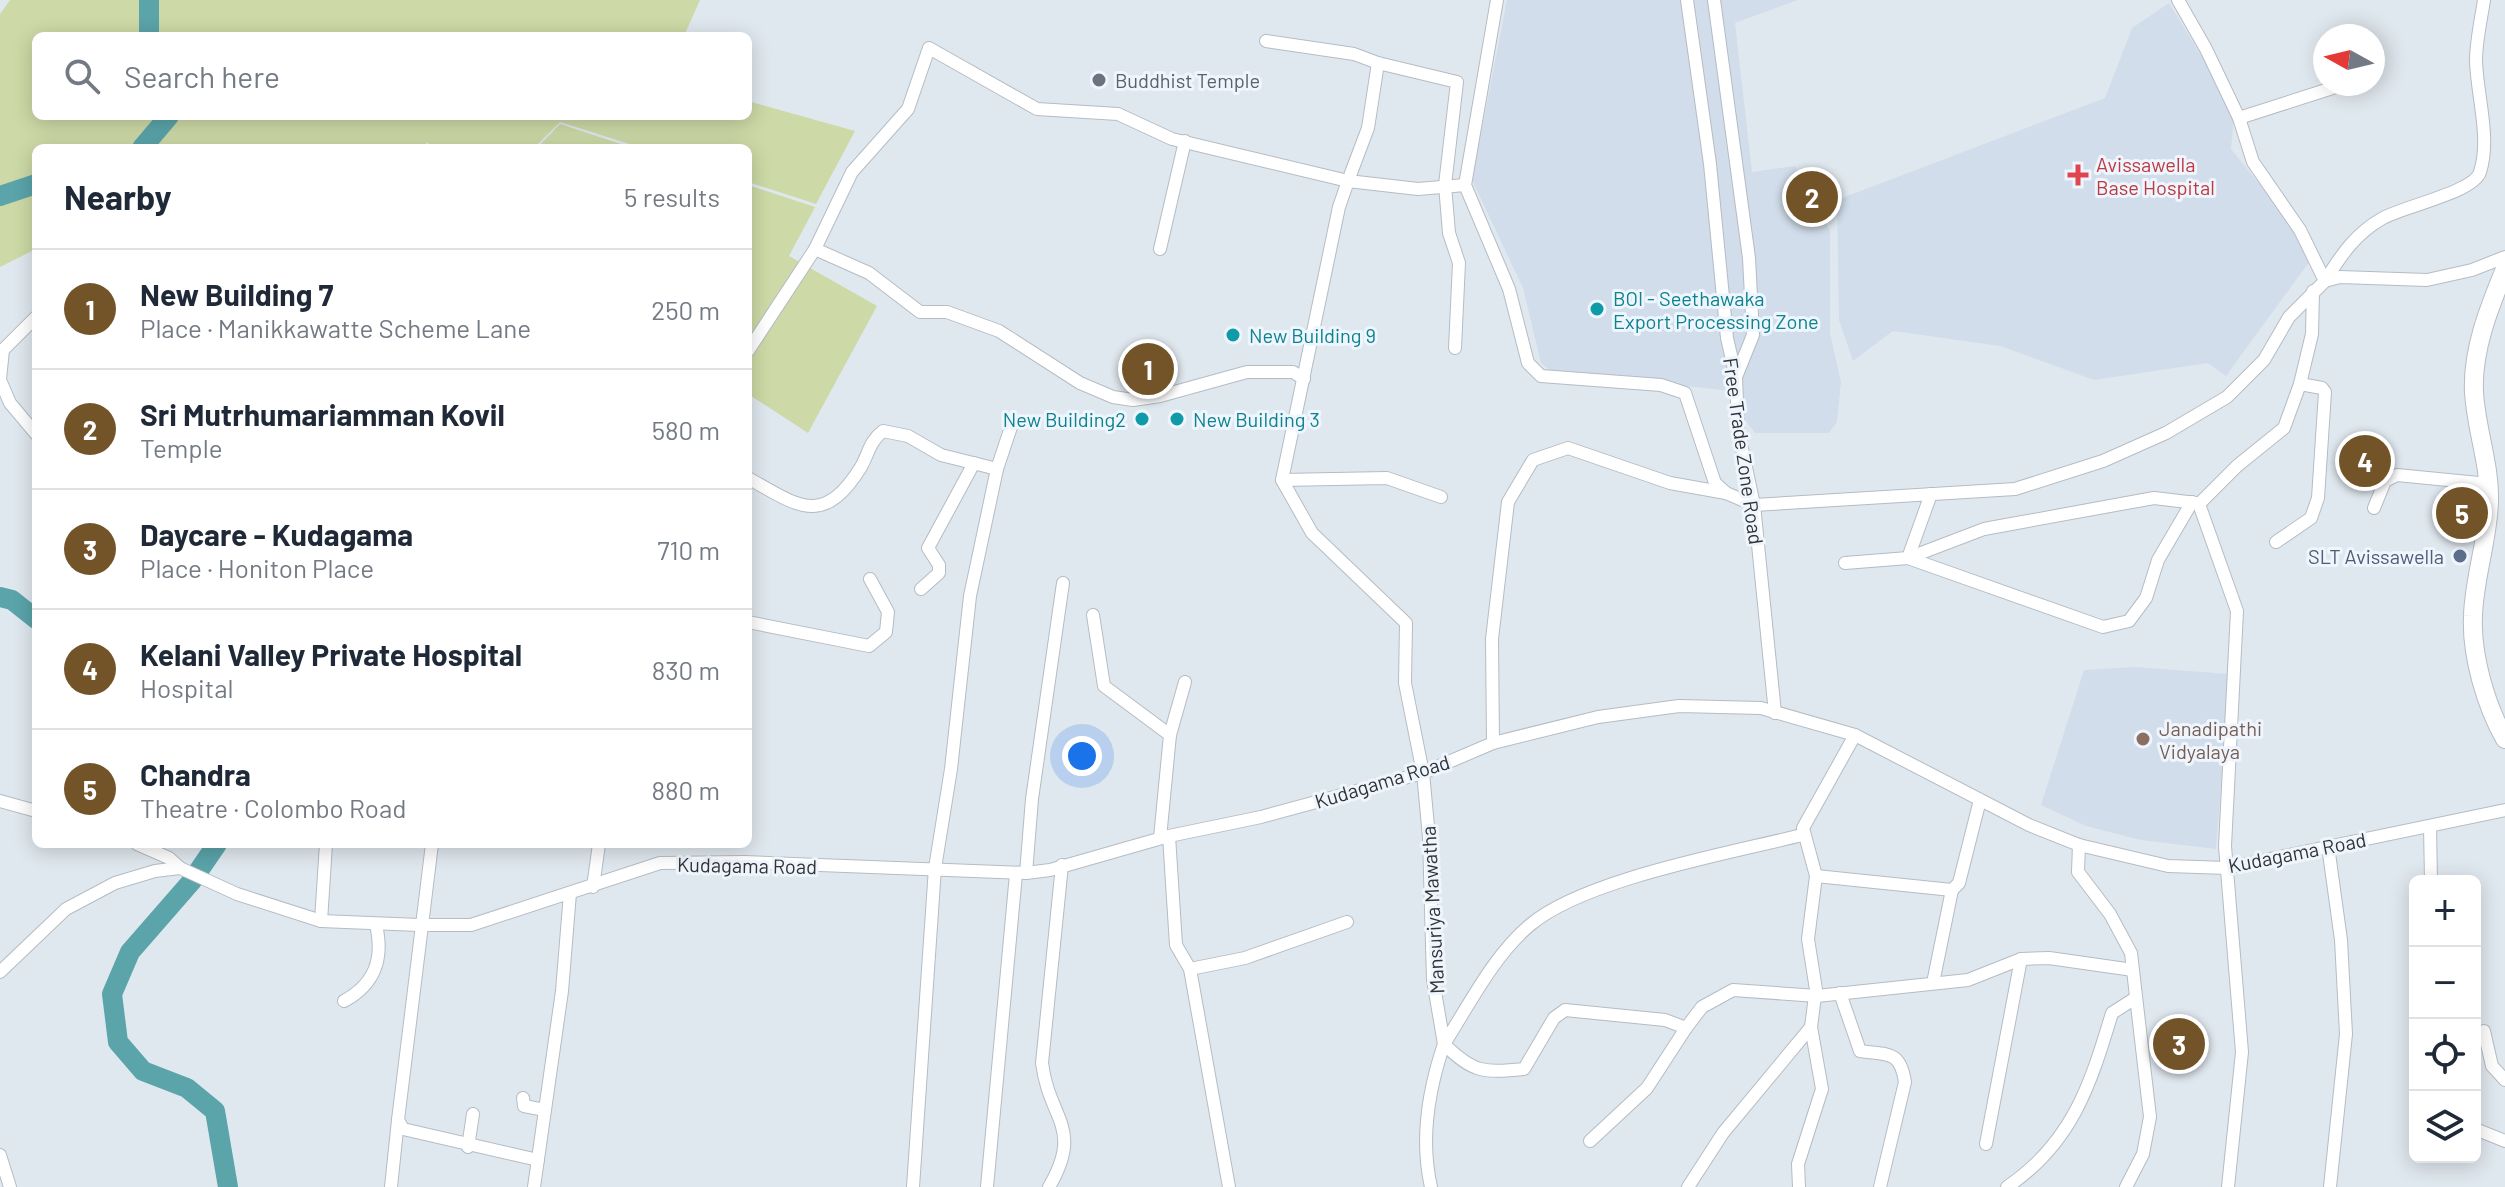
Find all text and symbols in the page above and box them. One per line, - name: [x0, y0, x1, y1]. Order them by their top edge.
- north arrow: [2313, 24, 2385, 96]
- search box: [32, 32, 752, 120]
- icon: search: [60, 54, 104, 98]
- text: Search here: [124, 58, 280, 94]
- place label: Buddhist Temple: [1115, 68, 1260, 92]
- marker: Buddhist Temple: [1090, 71, 1108, 89]
- place label: Avissawella Base Hospital: [2096, 152, 2215, 199]
- marker: Avissawella Base Hospital: [2067, 164, 2089, 186]
- pin: 2: [1786, 167, 1838, 227]
- text: Nearby: [64, 176, 172, 217]
- text: 5 results: [624, 181, 720, 212]
- text: New Building 7: [140, 276, 333, 312]
- place label: BOI - Seethawaka Export Processing Zone: [1613, 286, 1819, 333]
- text: 1: [85, 294, 95, 325]
- text: 250 m: [651, 294, 720, 325]
- marker: BOI - Seethawaka Export Processing Zone: [1588, 300, 1606, 318]
- text: Place · Manikkawatte Scheme Lane: [140, 312, 531, 343]
- place label: New Building 9: [1249, 323, 1376, 347]
- marker: New Building 9: [1224, 326, 1242, 344]
- pin: 1: [1122, 339, 1174, 399]
- street label: Free Trade Zone Road: [1719, 356, 1769, 546]
- text: Sri Mutrhumariamman Kovil: [140, 396, 505, 432]
- place label: New Building2: [1003, 407, 1126, 431]
- place label: New Building 3: [1193, 407, 1320, 431]
- marker: New Building2: [1133, 410, 1151, 428]
- marker: New Building 3: [1168, 410, 1186, 428]
- text: 2: [83, 414, 97, 445]
- text: 580 m: [652, 414, 720, 445]
- pin: 4: [2339, 431, 2391, 491]
- text: Temple: [140, 432, 223, 463]
- pin: 5: [2436, 483, 2488, 543]
- text: Daycare - Kudagama: [140, 516, 413, 552]
- text: 3: [83, 534, 97, 565]
- text: 710 m: [657, 534, 720, 565]
- place label: SLT Avissawella: [2308, 544, 2444, 568]
- marker: SLT Avissawella: [2451, 547, 2469, 565]
- text: Place · Honiton Place: [140, 552, 374, 583]
- text: Kelani Valley Private Hospital: [140, 636, 522, 672]
- text: 4: [82, 654, 98, 685]
- text: 830 m: [652, 654, 720, 685]
- text: Hospital: [140, 672, 233, 703]
- place label: Janadipathi Vidyalaya: [2159, 716, 2262, 763]
- marker: Janadipathi Vidyalaya: [2134, 730, 2152, 748]
- your location: [1062, 736, 1102, 776]
- street label: Kudagama Road: [1312, 749, 1452, 813]
- text: Chandra: [140, 756, 251, 792]
- text: 5: [83, 774, 97, 805]
- text: 880 m: [652, 774, 720, 805]
- text: Theatre · Colombo Road: [140, 792, 406, 823]
- street label: Mansuriya Mawatha: [1416, 825, 1448, 995]
- street label: Kudagama Road: [2226, 827, 2368, 877]
- street label: Kudagama Road: [677, 852, 817, 878]
- map controls: [2409, 875, 2481, 1163]
- button: +: [2409, 875, 2481, 947]
- button: −: [2409, 947, 2481, 1019]
- pin: 3: [2153, 1014, 2205, 1074]
- button: locate: [2409, 1019, 2481, 1091]
- button: layers: [2409, 1091, 2481, 1163]

